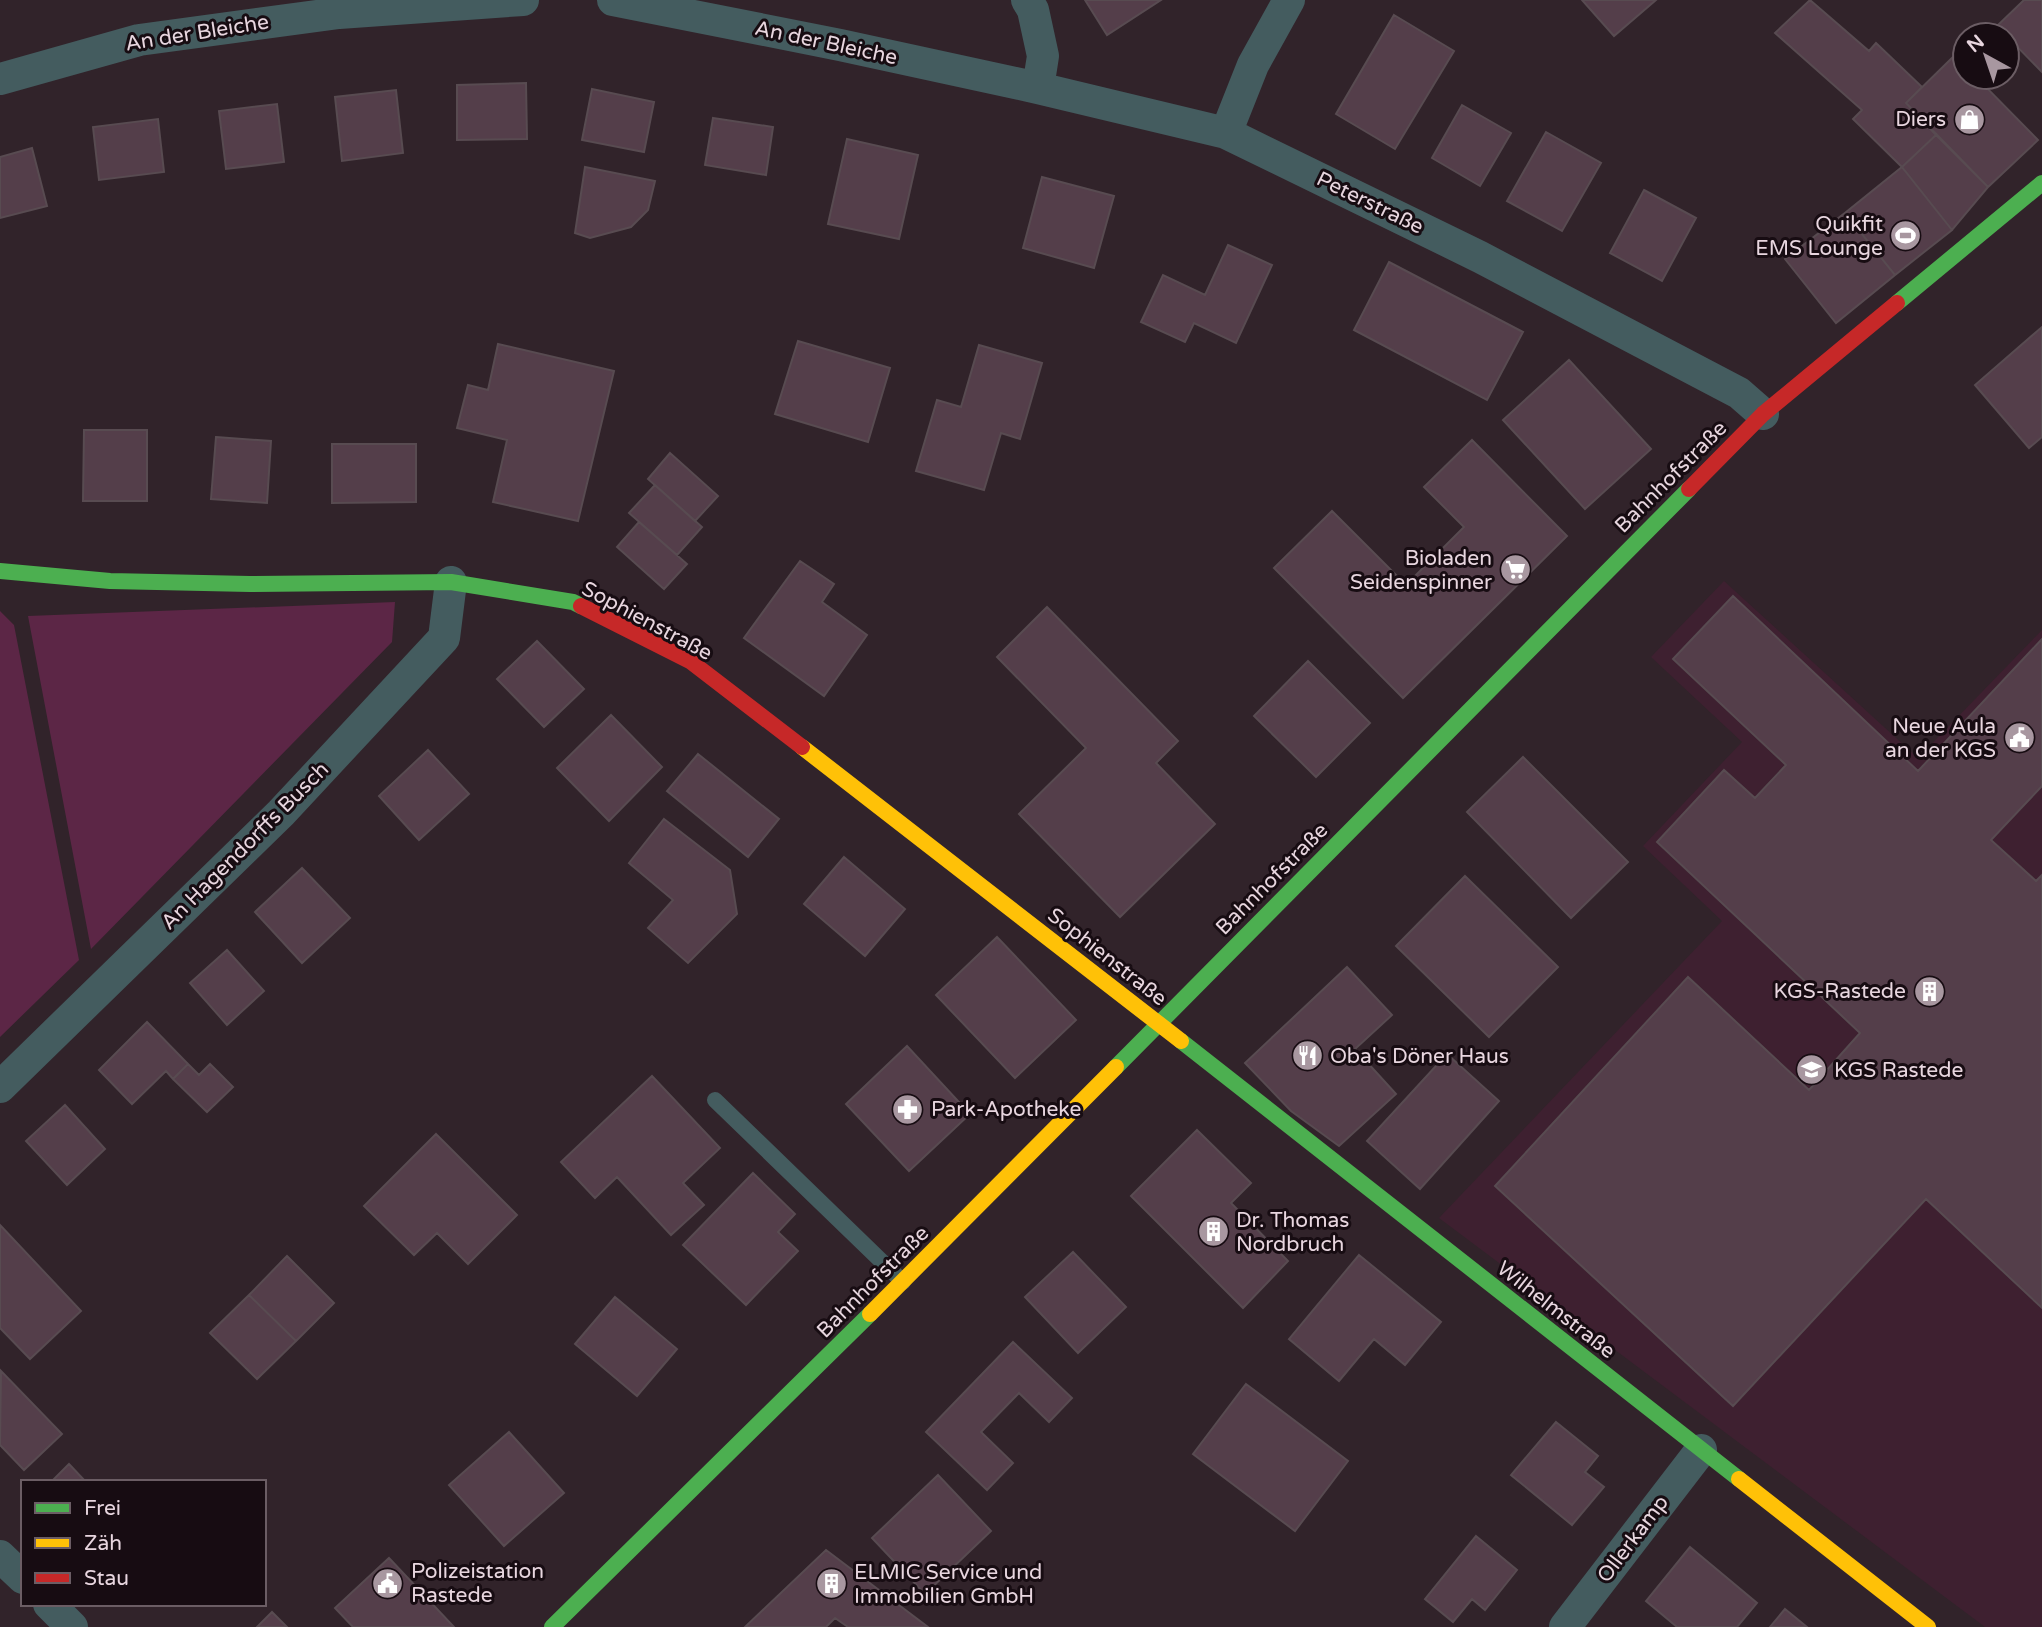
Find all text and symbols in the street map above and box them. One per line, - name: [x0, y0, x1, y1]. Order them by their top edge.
- street label: An der Bleiche: [123, 9, 271, 57]
- street label: An der Bleiche: [752, 16, 900, 70]
- north arrow: [1951, 21, 2021, 91]
- text: N: [1963, 30, 1989, 57]
- shop icon: Diers: [1952, 102, 1986, 136]
- place label: Diers: [1895, 107, 1946, 132]
- street label: Peterstraße: [1312, 166, 1428, 240]
- place label: Quikfit EMS Lounge: [1755, 212, 1883, 261]
- sports icon: Quikfit EMS Lounge: [1889, 219, 1923, 253]
- street label: Bahnhofstraße: [1610, 416, 1732, 538]
- place label: Bioladen Seidenspinner: [1350, 546, 1492, 595]
- supermarket icon: Bioladen Seidenspinner: [1498, 553, 1532, 587]
- street label: Sophienstraße: [577, 576, 717, 666]
- place label: Neue Aula an der KGS: [1885, 714, 1996, 763]
- public building icon: Neue Aula an der KGS: [2002, 721, 2036, 755]
- street label: An Hagendorffs Busch: [156, 757, 334, 935]
- street label: Bahnhofstraße: [1211, 818, 1333, 940]
- street label: Sophienstraße: [1042, 903, 1172, 1011]
- building icon: KGS-Rastede: [1912, 974, 1946, 1008]
- place label: KGS-Rastede: [1774, 979, 1906, 1004]
- restaurant icon: Oba's Döner Haus: [1290, 1039, 1324, 1073]
- place label: Oba's Döner Haus: [1330, 1044, 1509, 1069]
- school or university icon: KGS Rastede: [1794, 1053, 1828, 1087]
- place label: KGS Rastede: [1834, 1058, 1963, 1083]
- pharmacy icon: Park-Apotheke: [891, 1092, 925, 1126]
- place label: Park-Apotheke: [931, 1097, 1082, 1122]
- place label: Dr. Thomas Nordbruch: [1236, 1208, 1349, 1257]
- building icon: Dr. Thomas Nordbruch: [1196, 1215, 1230, 1249]
- street label: Bahnhofstraße: [812, 1221, 934, 1343]
- street label: Wilhelmstraße: [1492, 1256, 1620, 1364]
- legend: [21, 1480, 266, 1606]
- street label: Ollerkamp: [1592, 1490, 1674, 1588]
- text: Frei: [84, 1496, 121, 1521]
- text: Zäh: [84, 1531, 122, 1556]
- place label: Polizeistation Rastede: [411, 1559, 544, 1608]
- place label: ELMIC Service und Immobilien GmbH: [854, 1560, 1042, 1609]
- text: Stau: [84, 1566, 129, 1591]
- public building icon: Polizeistation Rastede: [371, 1566, 405, 1600]
- building icon: ELMIC Service und Immobilien GmbH: [814, 1567, 848, 1601]

